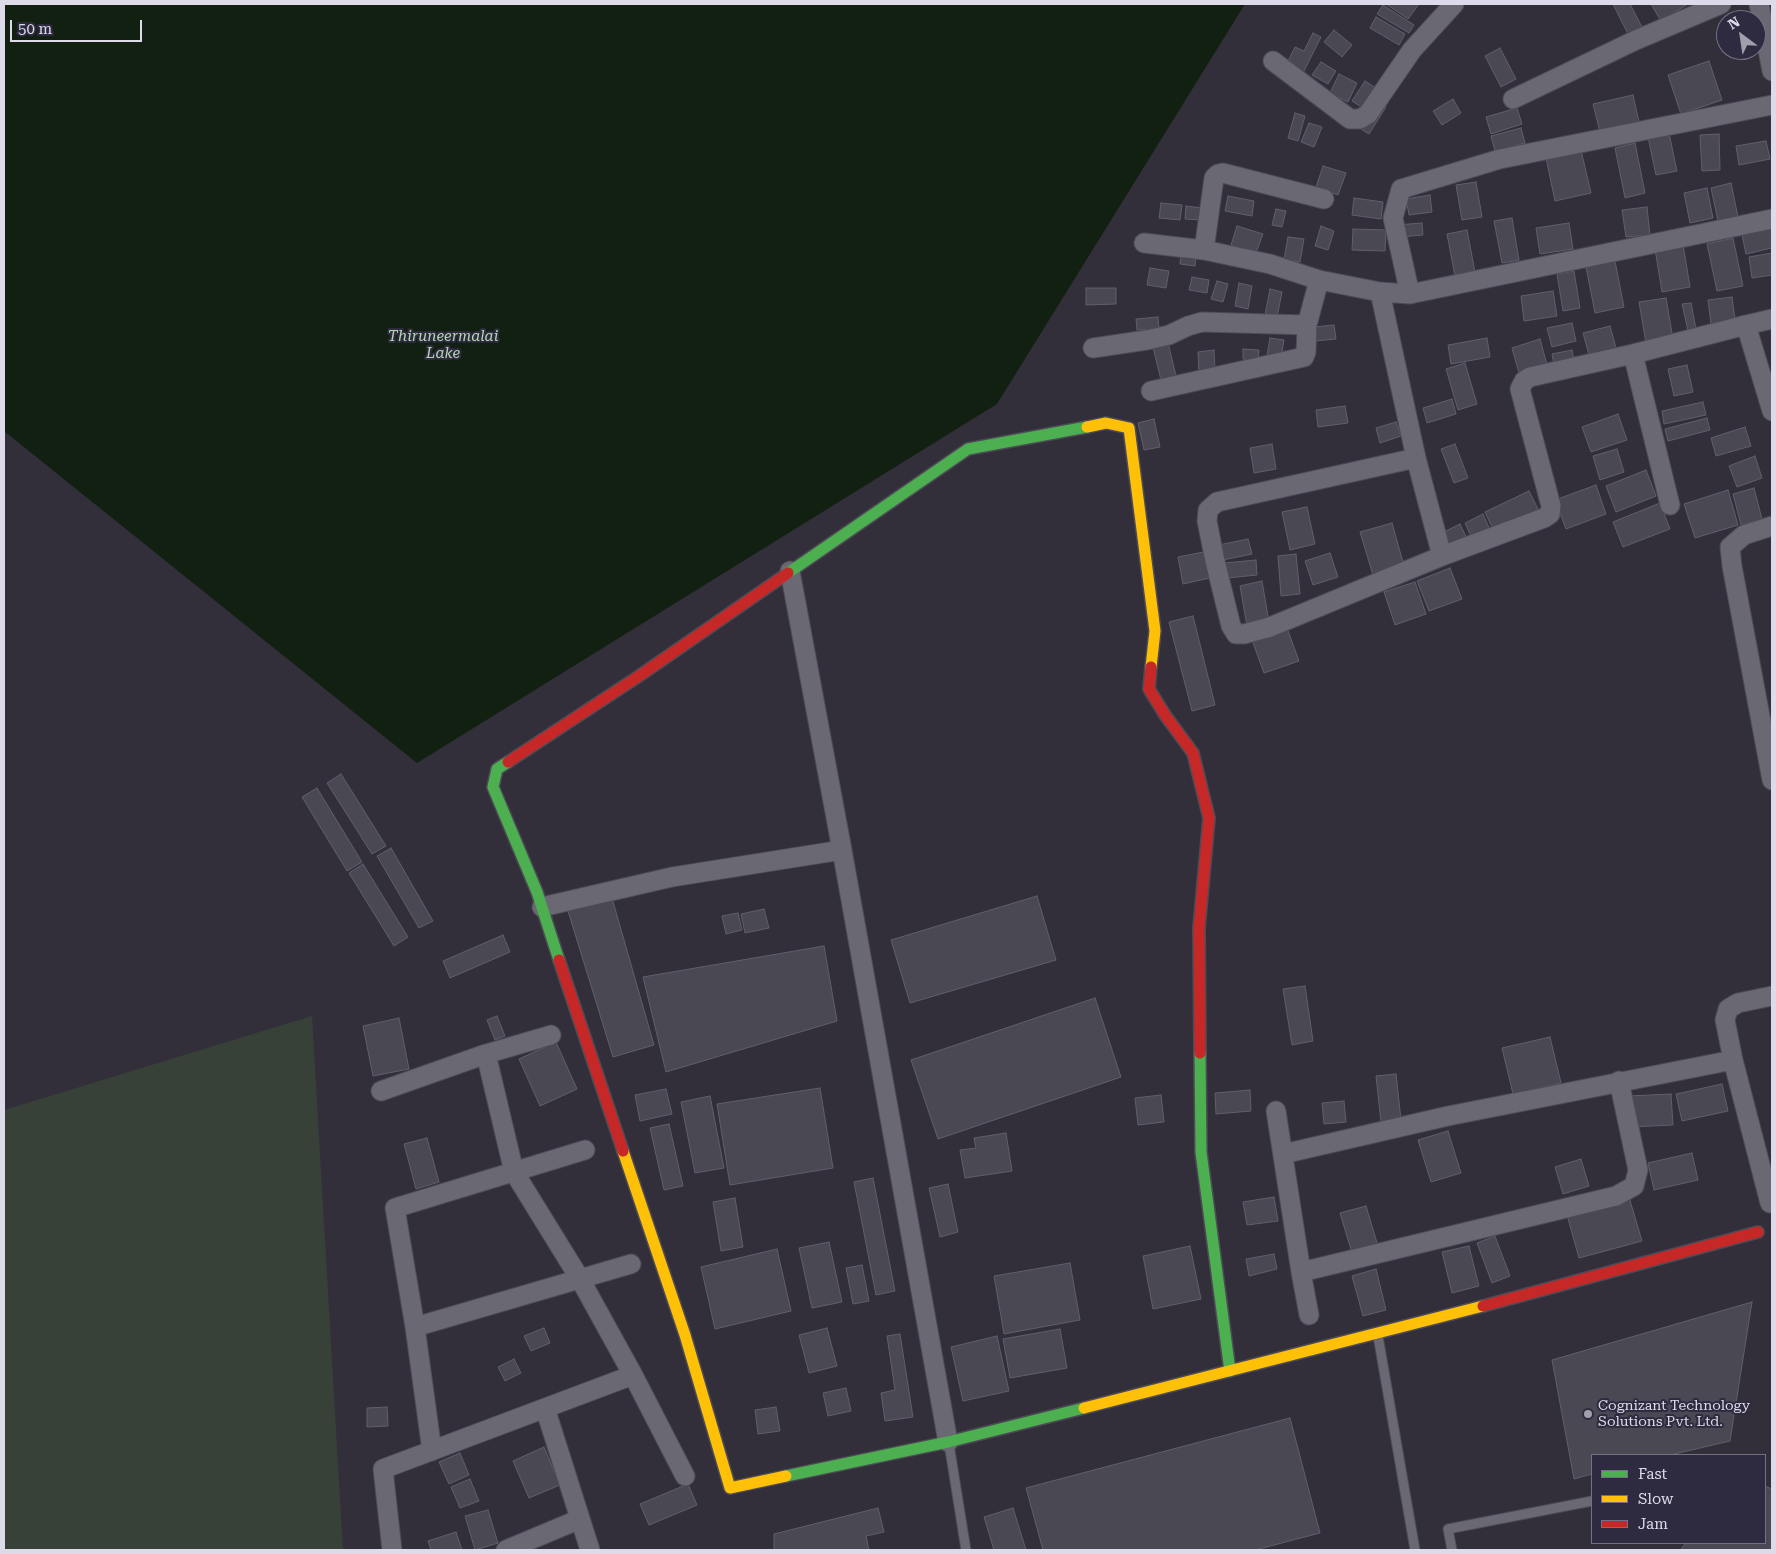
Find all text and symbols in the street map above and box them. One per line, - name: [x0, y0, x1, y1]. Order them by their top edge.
- scale bar: [12, 10, 145, 42]
- north arrow: [1716, 10, 1766, 60]
- text: N: [1725, 13, 1743, 33]
- text: 50 m: [18, 20, 52, 38]
- water label: Thiruneermalai Lake: [388, 328, 498, 363]
- place label: Cognizant Technology Solutions Pvt. Ltd.: [1598, 1398, 1750, 1430]
- marker: Cognizant Technology Solutions Pvt. Ltd.: [1582, 1408, 1594, 1420]
- legend: [1591, 1454, 1766, 1544]
- text: Fast: [1638, 1465, 1667, 1483]
- text: Slow: [1638, 1490, 1673, 1508]
- text: Jam: [1638, 1515, 1668, 1533]

